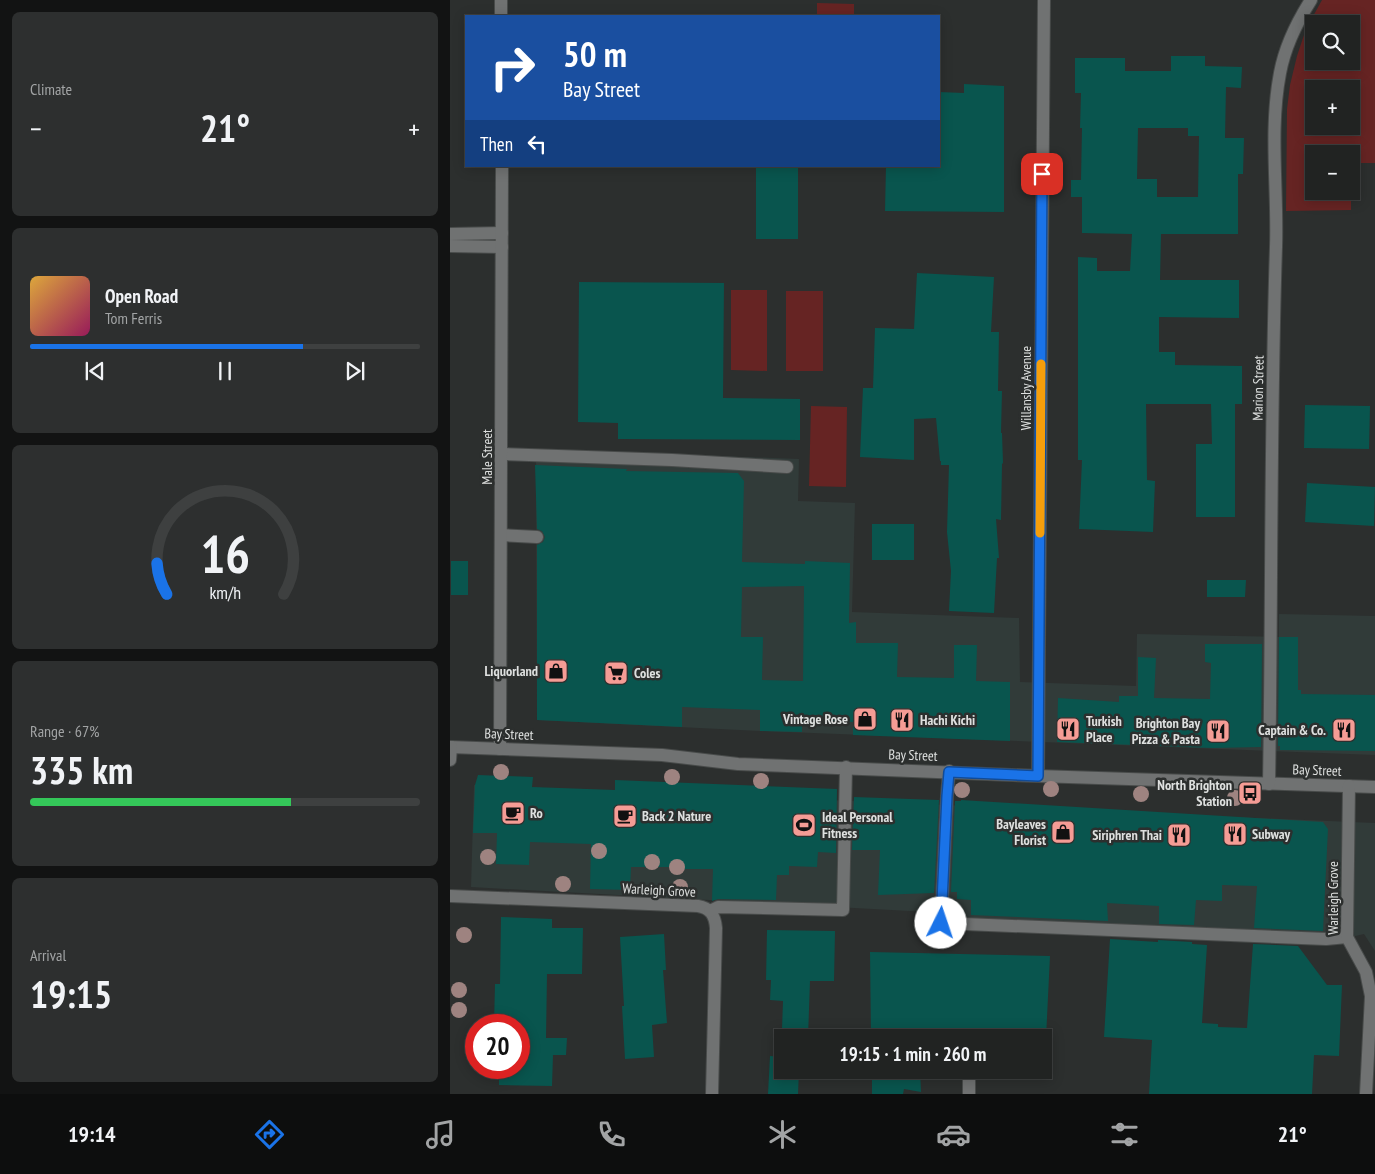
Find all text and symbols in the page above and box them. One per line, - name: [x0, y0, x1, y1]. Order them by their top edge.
- map controls: [1305, 15, 1360, 200]
- button: search: [1305, 15, 1360, 70]
- text: 50 m: [563, 31, 627, 77]
- icon: right: [480, 35, 545, 100]
- text: Bay Street: [563, 75, 640, 103]
- text: Climate: [30, 79, 72, 99]
- button: +: [1305, 80, 1360, 135]
- text: 21°: [200, 103, 250, 152]
- text: −: [30, 110, 42, 147]
- text: +: [408, 110, 420, 147]
- icon: left: [523, 130, 551, 158]
- text: Then: [480, 132, 513, 156]
- button: −: [1305, 145, 1360, 200]
- pin: [1021, 153, 1063, 195]
- icon: arrive: [1028, 160, 1056, 188]
- text: Open Road: [105, 284, 178, 308]
- text: Tom Ferris: [105, 308, 162, 328]
- street label: Willansby Avenue: [1017, 346, 1035, 430]
- street label: Marion Street: [1248, 355, 1268, 421]
- icon: previous: [81, 357, 109, 385]
- icon: pause: [211, 357, 239, 385]
- icon: next: [341, 357, 369, 385]
- street label: Male Street: [478, 429, 496, 485]
- text: 16: [200, 520, 250, 587]
- text: km/h: [209, 581, 241, 604]
- shop icon: Liquorland: [543, 658, 569, 684]
- supermarket icon: Coles: [603, 660, 629, 686]
- place label: Liquorland: [484, 662, 538, 680]
- place label: Coles: [634, 664, 661, 682]
- shop icon: Vintage Rose: [852, 706, 878, 732]
- restaurant icon: Hachi Kichi: [889, 707, 915, 733]
- place label: Vintage Rose: [782, 710, 848, 728]
- place label: Hachi Kichi: [920, 711, 975, 729]
- place label: Turkish Place: [1086, 712, 1122, 746]
- place label: Brighton Bay Pizza & Pasta: [1132, 714, 1200, 748]
- restaurant icon: Turkish Place: [1055, 716, 1081, 742]
- restaurant icon: Captain & Co.: [1331, 717, 1357, 743]
- restaurant icon: Brighton Bay Pizza & Pasta: [1205, 718, 1231, 744]
- text: Range · 67%: [30, 721, 99, 741]
- place label: Captain & Co.: [1258, 721, 1326, 739]
- street label: Bay Street: [484, 724, 534, 744]
- text: 335 km: [30, 745, 133, 794]
- street label: Bay Street: [888, 745, 938, 765]
- street label: Bay Street: [1292, 760, 1342, 780]
- place label: North Brighton Station: [1157, 776, 1232, 810]
- bus stop icon: North Brighton Station: [1237, 780, 1263, 806]
- cafe icon: Ro: [500, 800, 526, 826]
- cafe icon: Back 2 Nature: [612, 803, 638, 829]
- place label: Ro: [530, 804, 543, 822]
- place label: Back 2 Nature: [642, 807, 711, 825]
- place label: Ideal Personal Fitness: [822, 808, 893, 842]
- sports icon: Ideal Personal Fitness: [791, 812, 817, 838]
- place label: Bayleaves Florist: [996, 815, 1046, 849]
- shop icon: Bayleaves Florist: [1050, 819, 1076, 845]
- restaurant icon: Subway: [1222, 821, 1248, 847]
- restaurant icon: Siriphren Thai: [1166, 822, 1192, 848]
- place label: Subway: [1252, 825, 1291, 843]
- place label: Siriphren Thai: [1092, 826, 1162, 844]
- street label: Warleigh Grove: [1324, 861, 1342, 935]
- street label: Warleigh Grove: [622, 879, 696, 901]
- position arrow: [914, 896, 966, 948]
- text: Arrival: [30, 945, 66, 965]
- text: 19:15: [30, 969, 112, 1018]
- speed limit sign: 20: [465, 1014, 530, 1079]
- text: 19:15 · 1 min · 260 m: [840, 1042, 986, 1066]
- icon: directions: [252, 1117, 287, 1152]
- icon: music: [423, 1117, 458, 1152]
- icon: phone: [594, 1117, 629, 1152]
- icon: climate: [765, 1117, 800, 1152]
- icon: car: [936, 1117, 971, 1152]
- icon: filters: [1107, 1117, 1142, 1152]
- text: 19:14: [68, 1120, 116, 1148]
- text: 21°: [1278, 1120, 1307, 1148]

